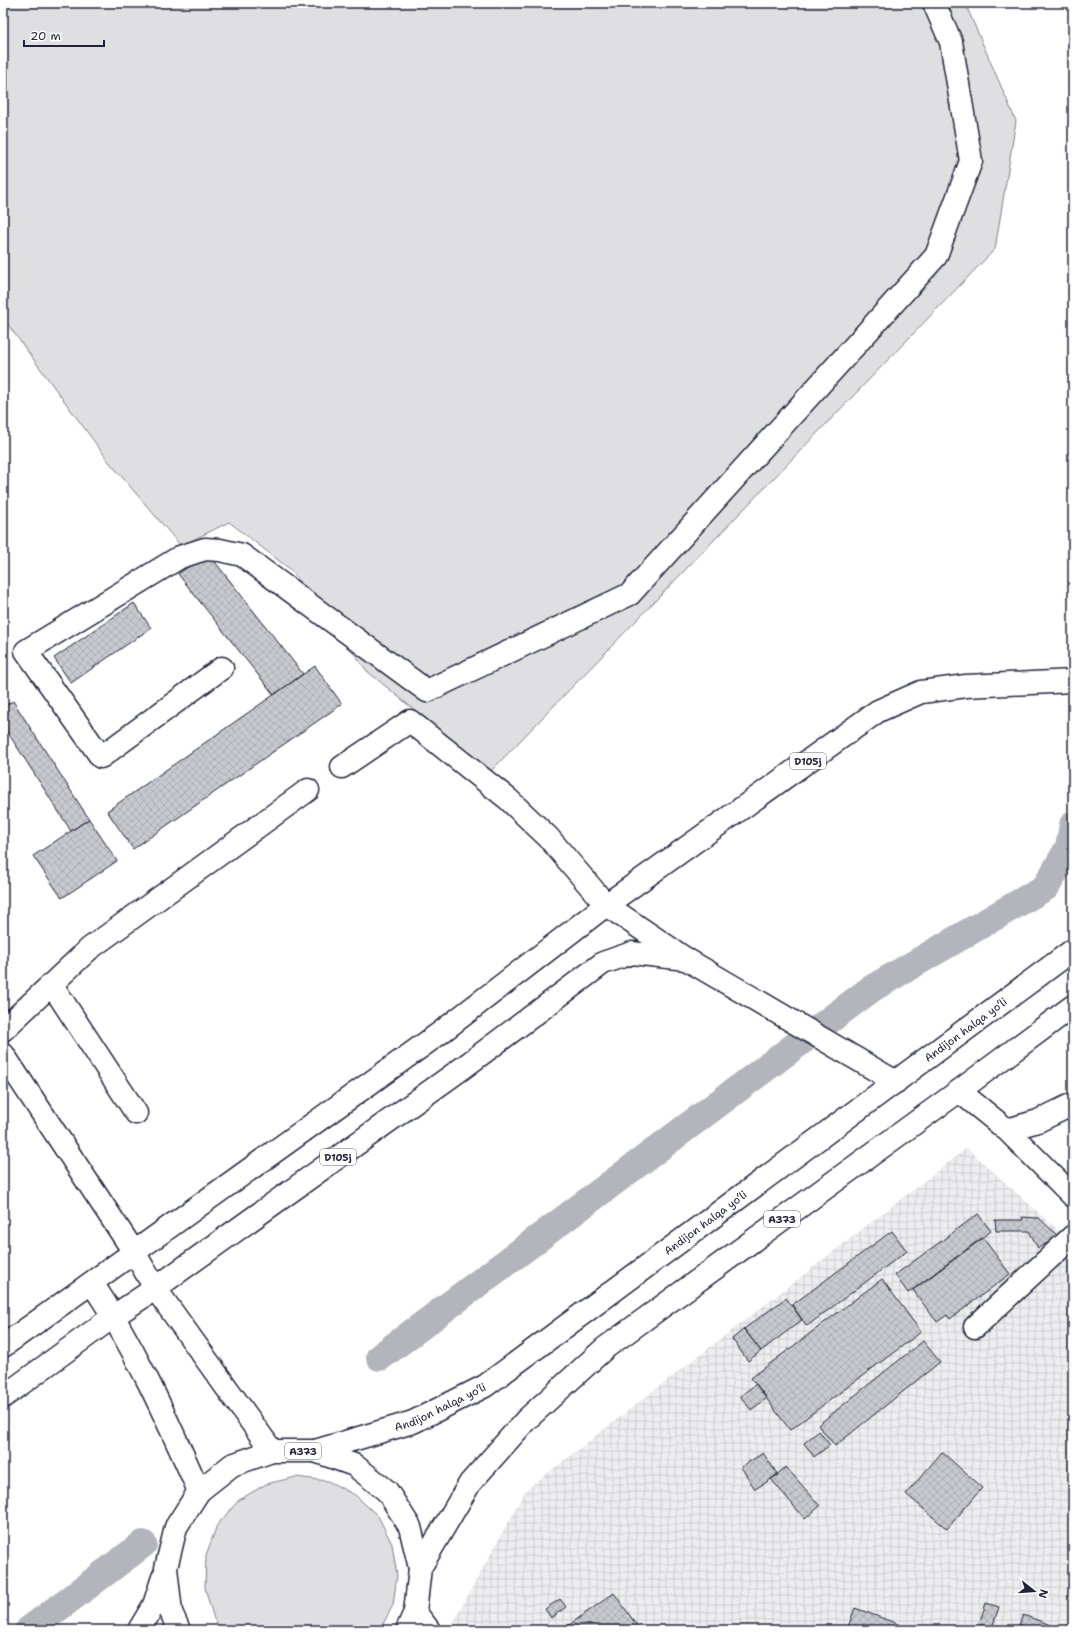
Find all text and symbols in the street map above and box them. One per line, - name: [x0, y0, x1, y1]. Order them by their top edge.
- scale bar: [24, 22, 104, 48]
- text: 20 m: [30, 28, 61, 44]
- road number: D105j: [790, 753, 826, 769]
- street label: Andijon halqa yo‘li: [921, 994, 1010, 1066]
- road number: D105j: [320, 1149, 356, 1165]
- street label: Andijon halqa yo‘li: [661, 1187, 750, 1259]
- road number: A373: [764, 1211, 800, 1227]
- street label: Andijon halqa yo‘li: [393, 1380, 489, 1435]
- road number: A373: [285, 1443, 321, 1459]
- north arrow: [1014, 1571, 1054, 1611]
- text: N: [1035, 1587, 1052, 1600]

